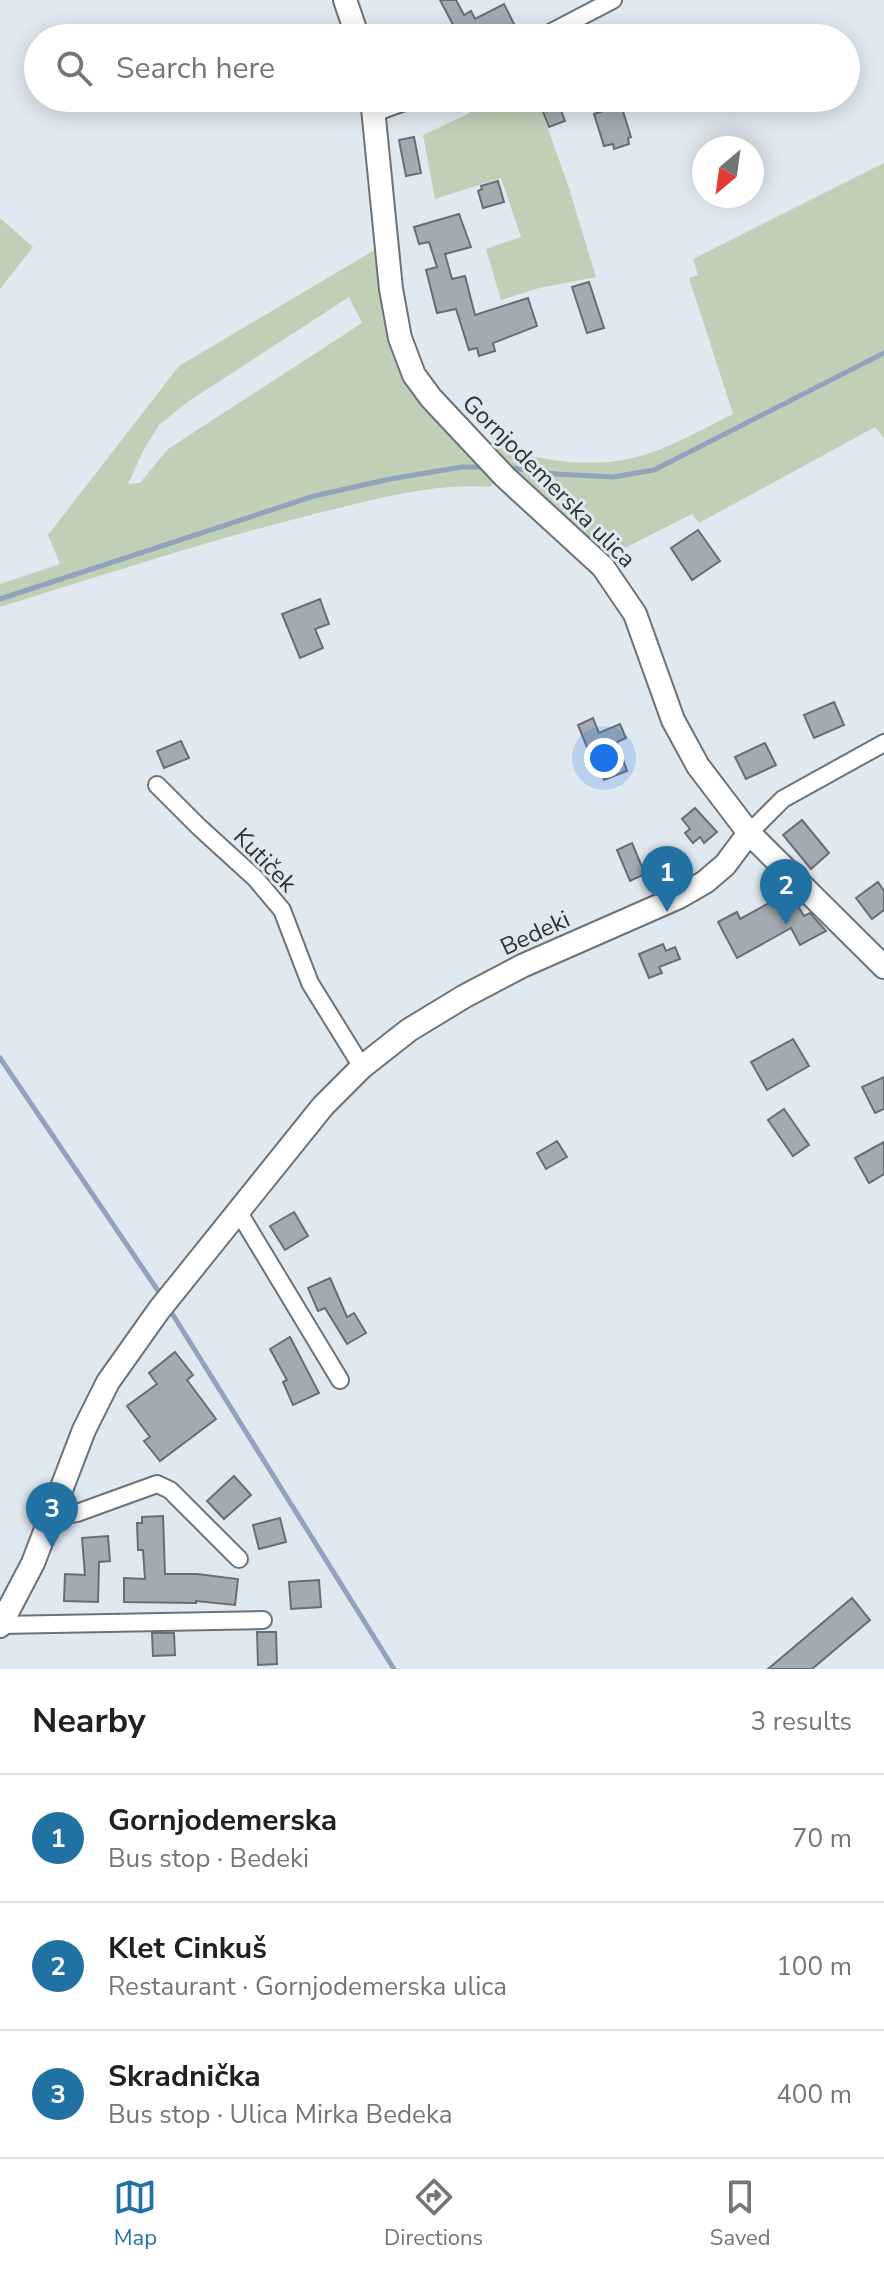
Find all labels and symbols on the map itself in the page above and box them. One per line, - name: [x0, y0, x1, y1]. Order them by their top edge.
- north arrow: [692, 136, 764, 208]
- street label: Gornjodemerska ulica: [455, 387, 643, 575]
- your location: [584, 738, 624, 778]
- street label: Kutiček: [226, 821, 304, 900]
- pin: 1: [641, 846, 693, 912]
- pin: 2: [760, 859, 812, 925]
- street label: Bedeki: [495, 903, 575, 963]
- pin: 3: [26, 1482, 78, 1548]

